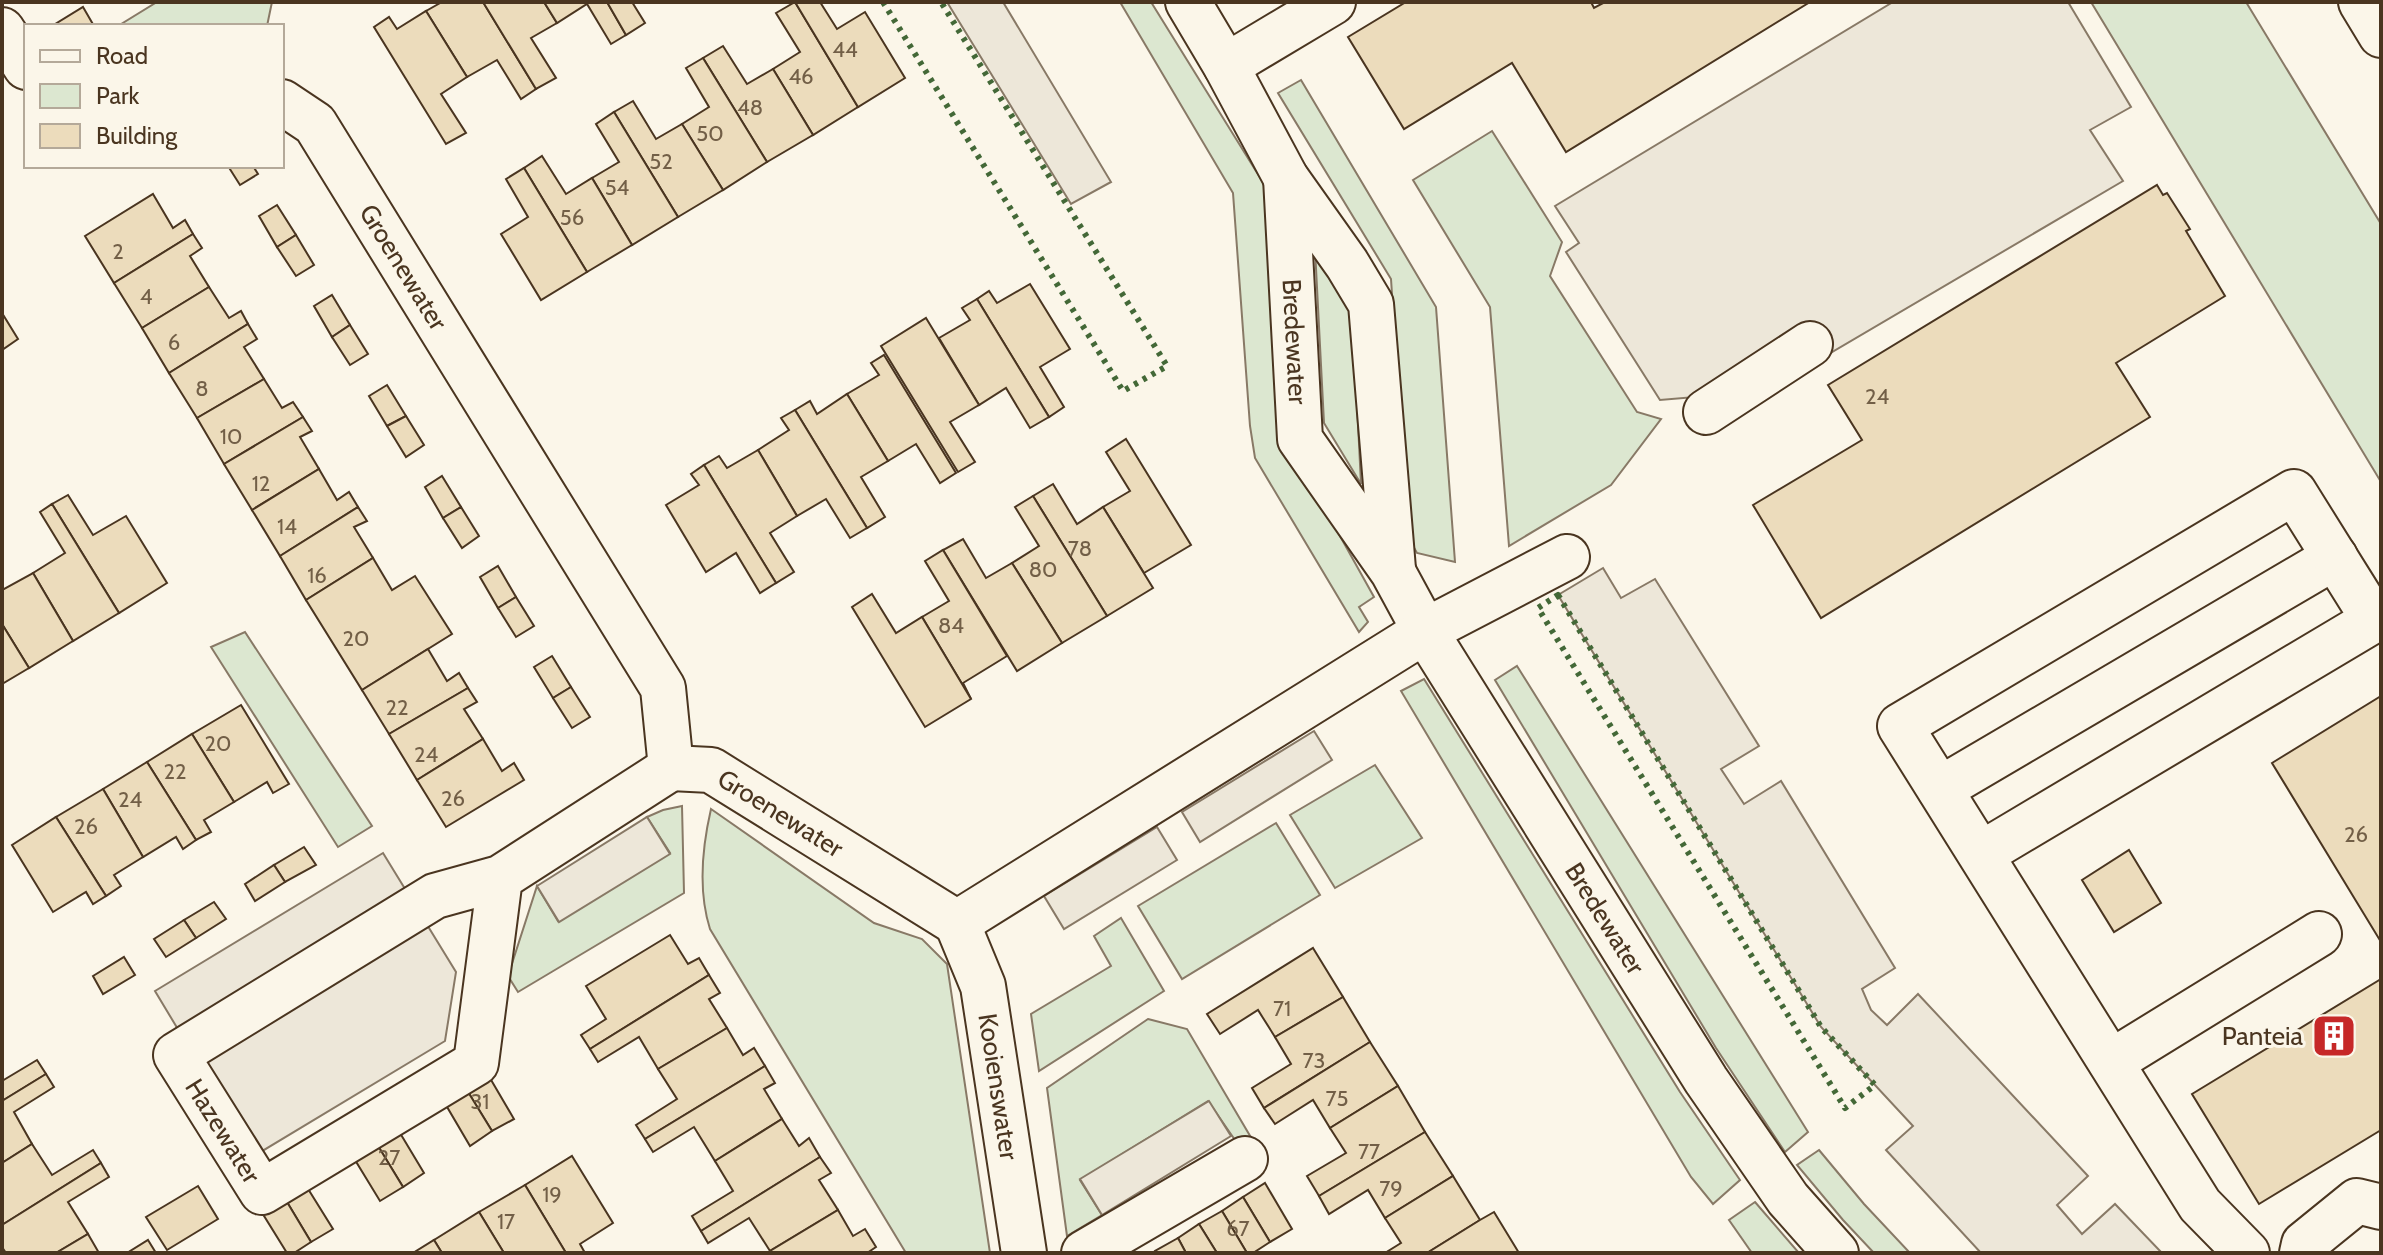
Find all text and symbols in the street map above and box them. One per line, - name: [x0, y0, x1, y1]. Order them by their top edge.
- legend: [24, 24, 284, 168]
- house number: 44: [832, 36, 858, 63]
- text: Road: [96, 41, 148, 70]
- house number: 46: [788, 63, 814, 90]
- text: Park: [96, 81, 139, 110]
- house number: 48: [737, 94, 763, 121]
- house number: 50: [696, 120, 724, 147]
- text: Building: [96, 121, 178, 150]
- house number: 52: [649, 148, 673, 175]
- house number: 54: [605, 174, 630, 201]
- street label: Groenewater: [353, 198, 455, 337]
- house number: 56: [560, 204, 584, 231]
- house number: 2: [112, 238, 124, 265]
- street label: Bredewater: [1275, 278, 1314, 406]
- house number: 4: [140, 283, 153, 310]
- house number: 6: [168, 329, 180, 356]
- house number: 8: [195, 375, 209, 402]
- house number: 24: [1865, 383, 1889, 410]
- house number: 10: [220, 423, 242, 450]
- house number: 12: [252, 470, 270, 497]
- house number: 14: [277, 513, 297, 540]
- house number: 78: [1068, 535, 1092, 562]
- house number: 80: [1029, 556, 1057, 583]
- house number: 16: [307, 562, 327, 589]
- house number: 84: [938, 612, 964, 639]
- house number: 20: [343, 625, 369, 652]
- house number: 22: [385, 694, 409, 721]
- house number: 20: [205, 730, 231, 757]
- house number: 24: [414, 741, 438, 768]
- house number: 22: [163, 758, 187, 785]
- street label: Groenewater: [712, 762, 850, 865]
- house number: 26: [441, 785, 465, 812]
- house number: 24: [118, 786, 142, 813]
- house number: 26: [74, 813, 98, 840]
- house number: 26: [2344, 821, 2368, 848]
- street label: Bredewater: [1558, 857, 1652, 981]
- house number: 71: [1273, 995, 1291, 1022]
- street label: Kooienswater: [971, 1011, 1026, 1163]
- building icon: Panteia: [2310, 1012, 2358, 1060]
- place label: Panteia: [2222, 1020, 2304, 1052]
- house number: 73: [1303, 1047, 1325, 1074]
- street label: Hazewater: [178, 1073, 268, 1190]
- house number: 75: [1326, 1085, 1348, 1112]
- house number: 31: [470, 1088, 490, 1115]
- house number: 77: [1358, 1138, 1380, 1165]
- house number: 27: [378, 1144, 400, 1171]
- house number: 79: [1379, 1175, 1403, 1202]
- house number: 19: [542, 1181, 562, 1208]
- house number: 17: [497, 1208, 515, 1235]
- house number: 67: [1226, 1215, 1250, 1242]

